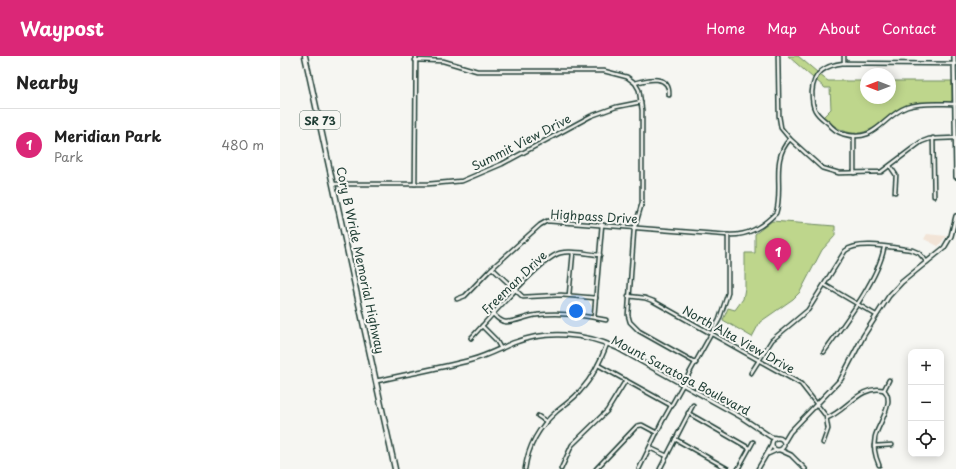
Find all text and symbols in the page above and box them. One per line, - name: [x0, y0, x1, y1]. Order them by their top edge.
- text: Waypost: [20, 14, 104, 42]
- text: Home: [706, 18, 745, 39]
- text: Map: [767, 18, 797, 39]
- text: About: [819, 18, 860, 39]
- text: Contact: [882, 18, 936, 39]
- north arrow: [860, 68, 896, 104]
- text: Nearby: [16, 69, 78, 95]
- street label: Summit View Drive: [468, 109, 574, 175]
- road number: SR 73: [300, 111, 340, 129]
- text: Meridian Park: [54, 124, 161, 147]
- text: 1: [26, 135, 32, 154]
- text: 480 m: [222, 135, 264, 154]
- text: Park: [54, 147, 83, 166]
- street label: Cory B Wride Memorial Highway: [332, 165, 390, 355]
- street label: Highpass Drive: [550, 205, 638, 227]
- pin: 1: [765, 238, 791, 271]
- street label: Freeman Drive: [477, 246, 551, 318]
- your location: [566, 301, 586, 321]
- street label: North Alta View Drive: [680, 301, 799, 378]
- street label: Mount Saratoga Boulevard: [608, 331, 754, 420]
- map controls: [908, 349, 944, 457]
- button: +: [908, 349, 944, 385]
- button: −: [908, 385, 944, 421]
- button: locate: [908, 421, 944, 457]

